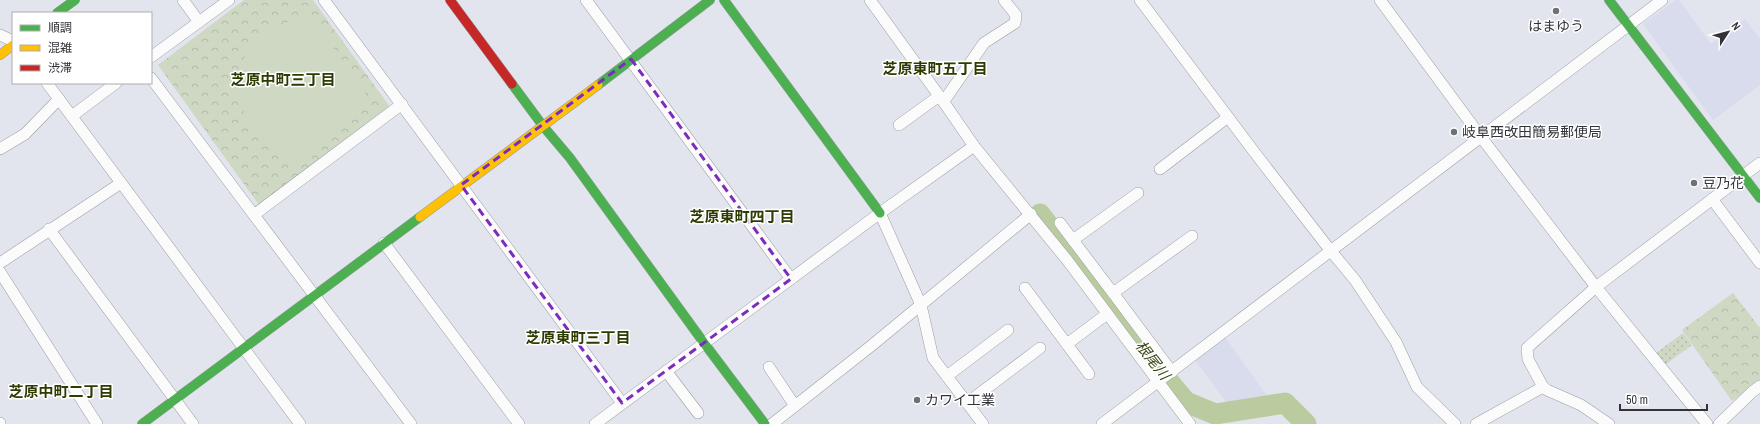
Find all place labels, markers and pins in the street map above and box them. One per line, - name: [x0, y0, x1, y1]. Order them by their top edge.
- marker: はまゆう: [1551, 6, 1561, 16]
- place label: はまゆう: [1528, 17, 1584, 35]
- place label: 岐阜西改田簡易郵便局: [1462, 123, 1602, 141]
- marker: 岐阜西改田簡易郵便局: [1449, 127, 1459, 137]
- place label: 豆乃花: [1702, 174, 1744, 192]
- marker: 豆乃花: [1689, 178, 1699, 188]
- place label: カワイ工業: [925, 391, 995, 409]
- marker: カワイ工業: [912, 395, 922, 405]

